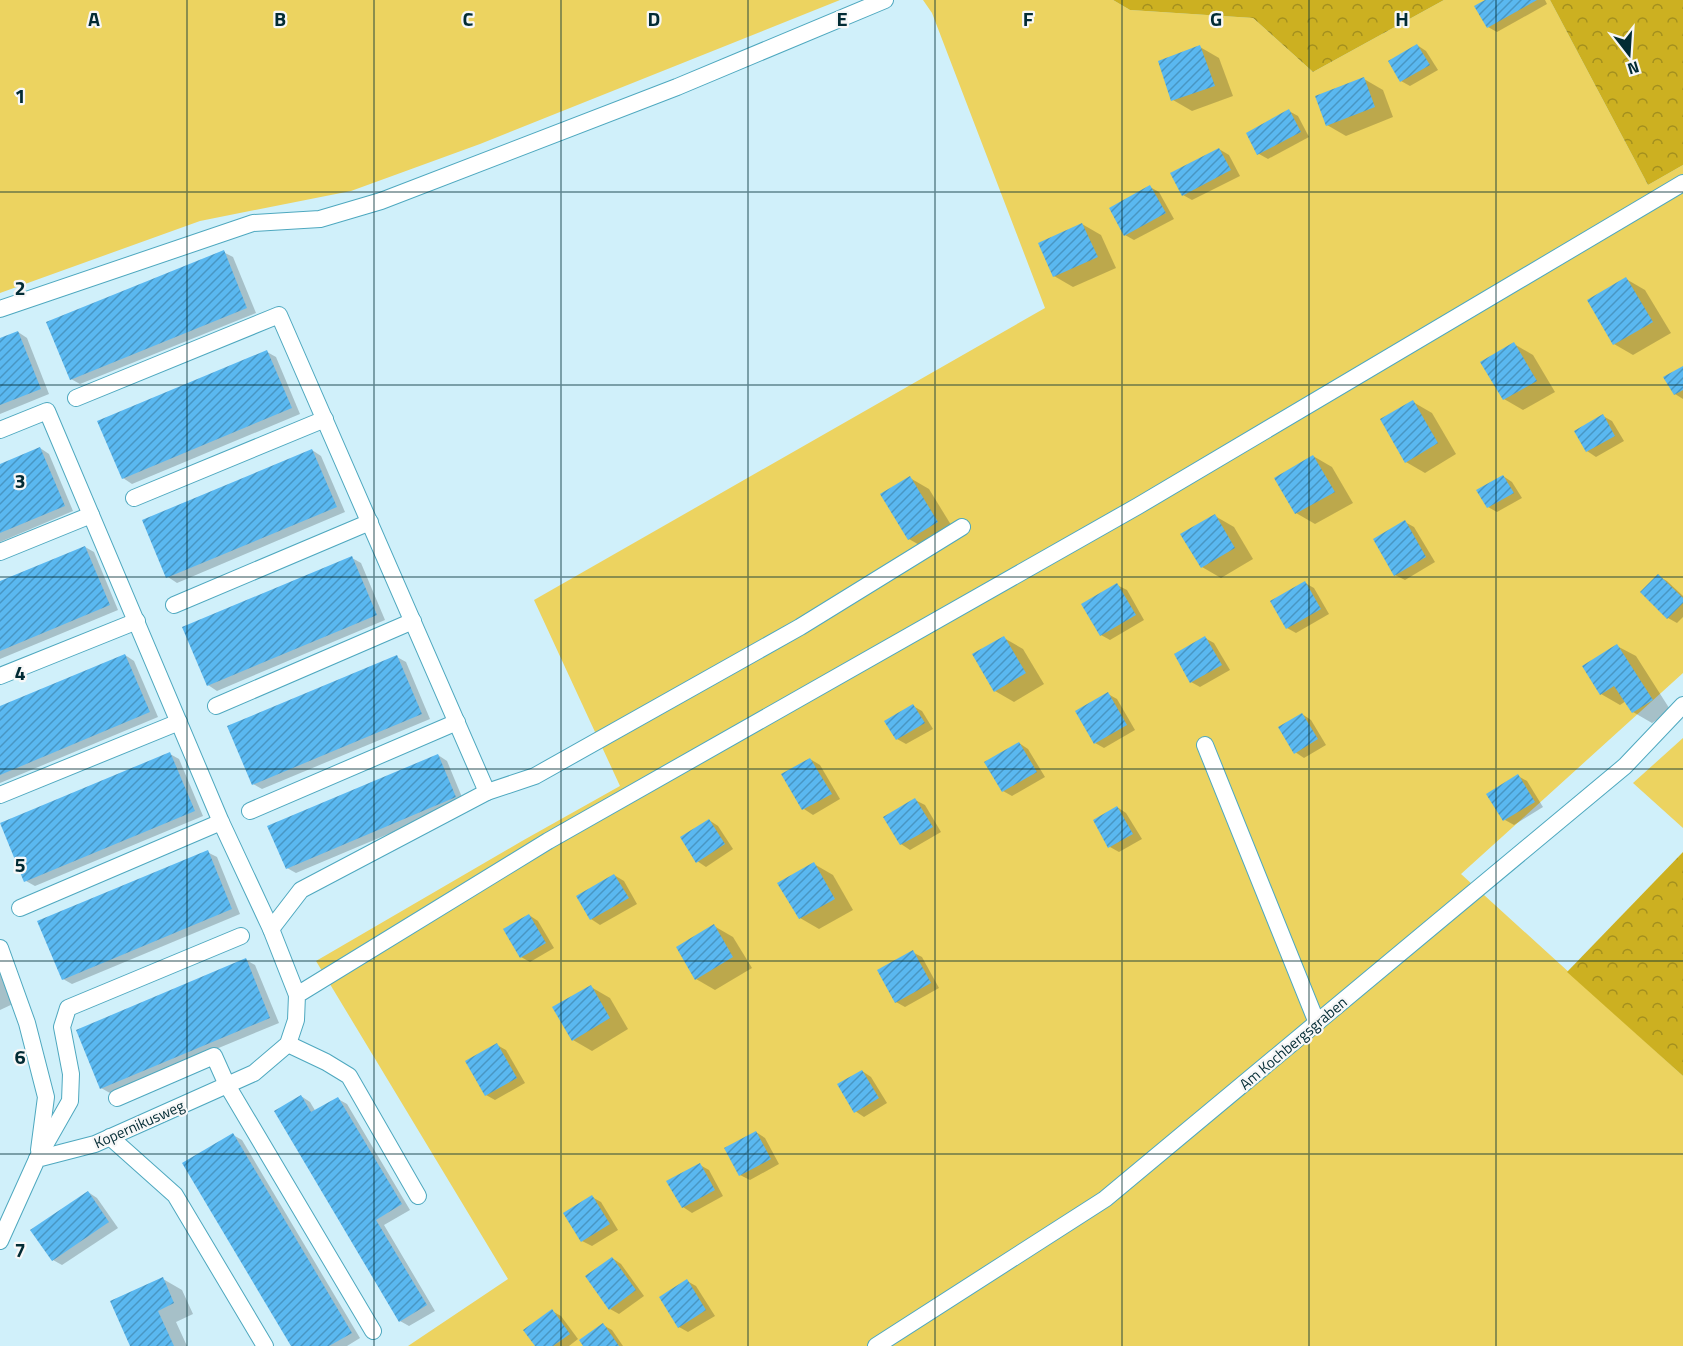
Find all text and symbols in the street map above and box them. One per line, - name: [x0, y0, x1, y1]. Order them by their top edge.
- text: A: [88, 3, 100, 34]
- text: B: [274, 3, 286, 34]
- text: C: [463, 3, 474, 34]
- text: D: [648, 3, 660, 34]
- text: E: [836, 3, 848, 34]
- text: F: [1023, 3, 1034, 34]
- text: G: [1210, 3, 1222, 34]
- text: H: [1395, 3, 1409, 34]
- north arrow: [1599, 24, 1659, 84]
- text: N: [1625, 55, 1642, 81]
- text: 1: [14, 80, 26, 111]
- text: 2: [14, 272, 26, 303]
- text: 3: [14, 465, 26, 496]
- text: 4: [14, 657, 26, 688]
- text: 5: [14, 849, 26, 880]
- street label: Am Kochbergsgraben: [1234, 991, 1352, 1095]
- text: 6: [14, 1041, 26, 1072]
- street label: Kopernikusweg: [90, 1094, 188, 1154]
- text: 7: [14, 1234, 26, 1265]

